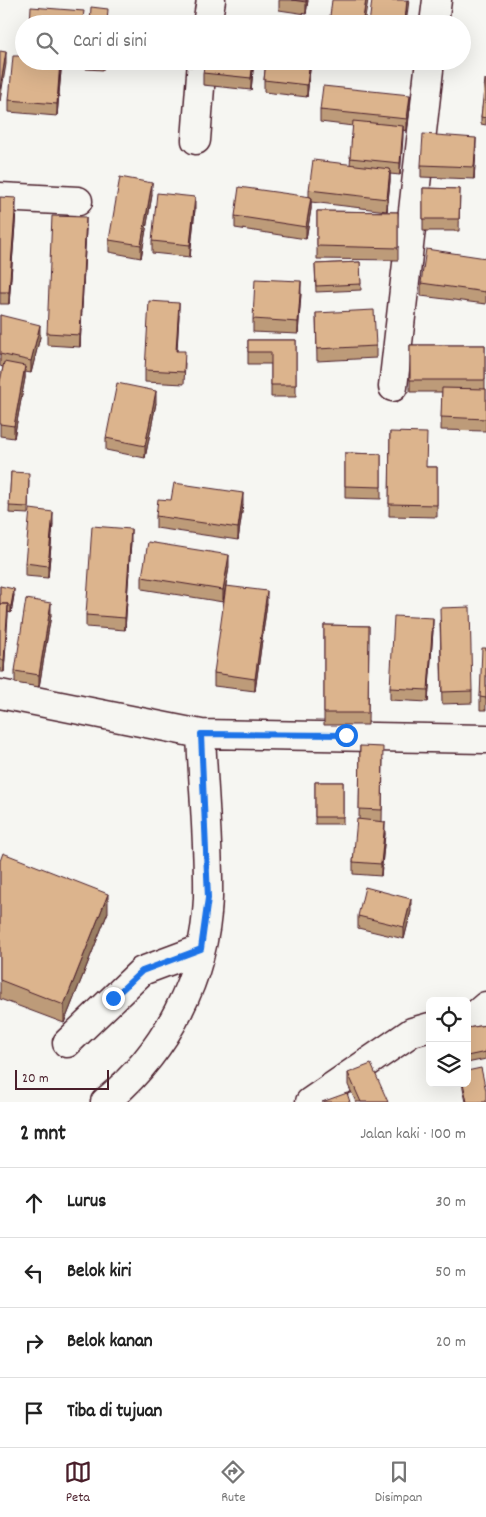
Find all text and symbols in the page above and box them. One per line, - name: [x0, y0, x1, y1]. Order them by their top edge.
- search box: [15, 15, 471, 70]
- icon: search: [33, 29, 61, 57]
- text: Cari di sini: [73, 29, 147, 56]
- route start: [335, 724, 358, 747]
- route end: [102, 987, 125, 1010]
- map controls: [426, 997, 471, 1087]
- button: locate: [426, 997, 471, 1042]
- button: layers: [426, 1042, 471, 1087]
- scale bar: [15, 1067, 109, 1090]
- text: 20 m: [22, 1069, 49, 1089]
- text: 2 mnt: [20, 1120, 66, 1150]
- text: Jalan kaki · 100 m: [360, 1123, 466, 1146]
- icon: ahead: [20, 1189, 48, 1217]
- text: Lurus: [67, 1189, 106, 1216]
- text: 30 m: [436, 1191, 466, 1214]
- icon: left: [20, 1259, 48, 1287]
- text: Belok kiri: [67, 1259, 131, 1286]
- text: 50 m: [435, 1261, 466, 1284]
- icon: right: [20, 1329, 48, 1357]
- text: Belok kanan: [67, 1329, 153, 1356]
- text: 20 m: [436, 1331, 466, 1354]
- icon: arrive: [20, 1399, 48, 1427]
- text: Tiba di tujuan: [67, 1399, 162, 1426]
- tab: Peta: [64, 1458, 92, 1508]
- tab: Rute: [219, 1458, 247, 1508]
- tab: Disimpan: [375, 1458, 422, 1508]

